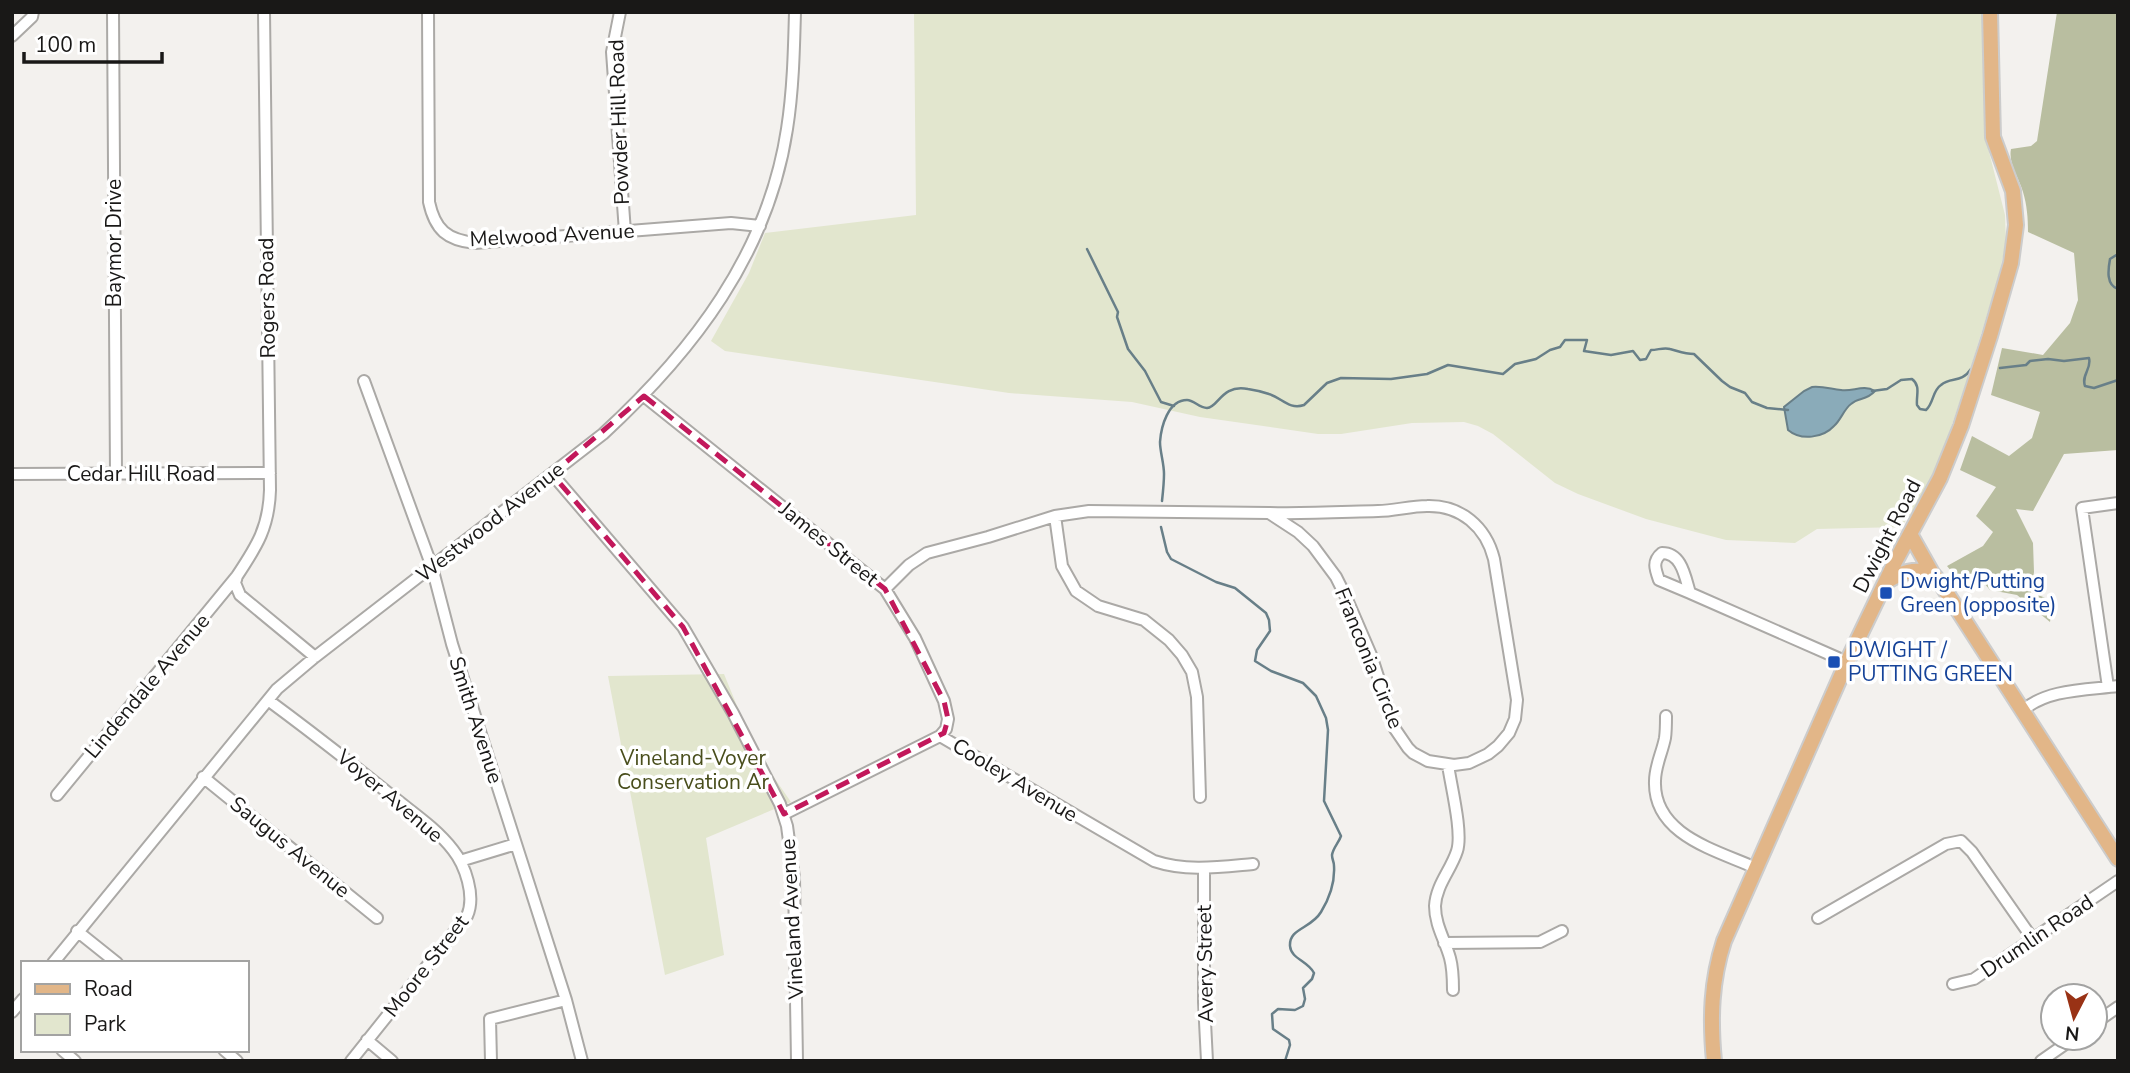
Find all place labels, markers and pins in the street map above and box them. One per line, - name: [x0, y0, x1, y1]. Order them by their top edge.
- place label: Dwight/Putting Green (opposite): [1900, 567, 2056, 619]
- marker: Dwight/Putting Green (opposite): [1878, 585, 1894, 601]
- place label: DWIGHT / PUTTING GREEN: [1848, 636, 2013, 688]
- marker: DWIGHT / PUTTING GREEN: [1826, 654, 1842, 670]

